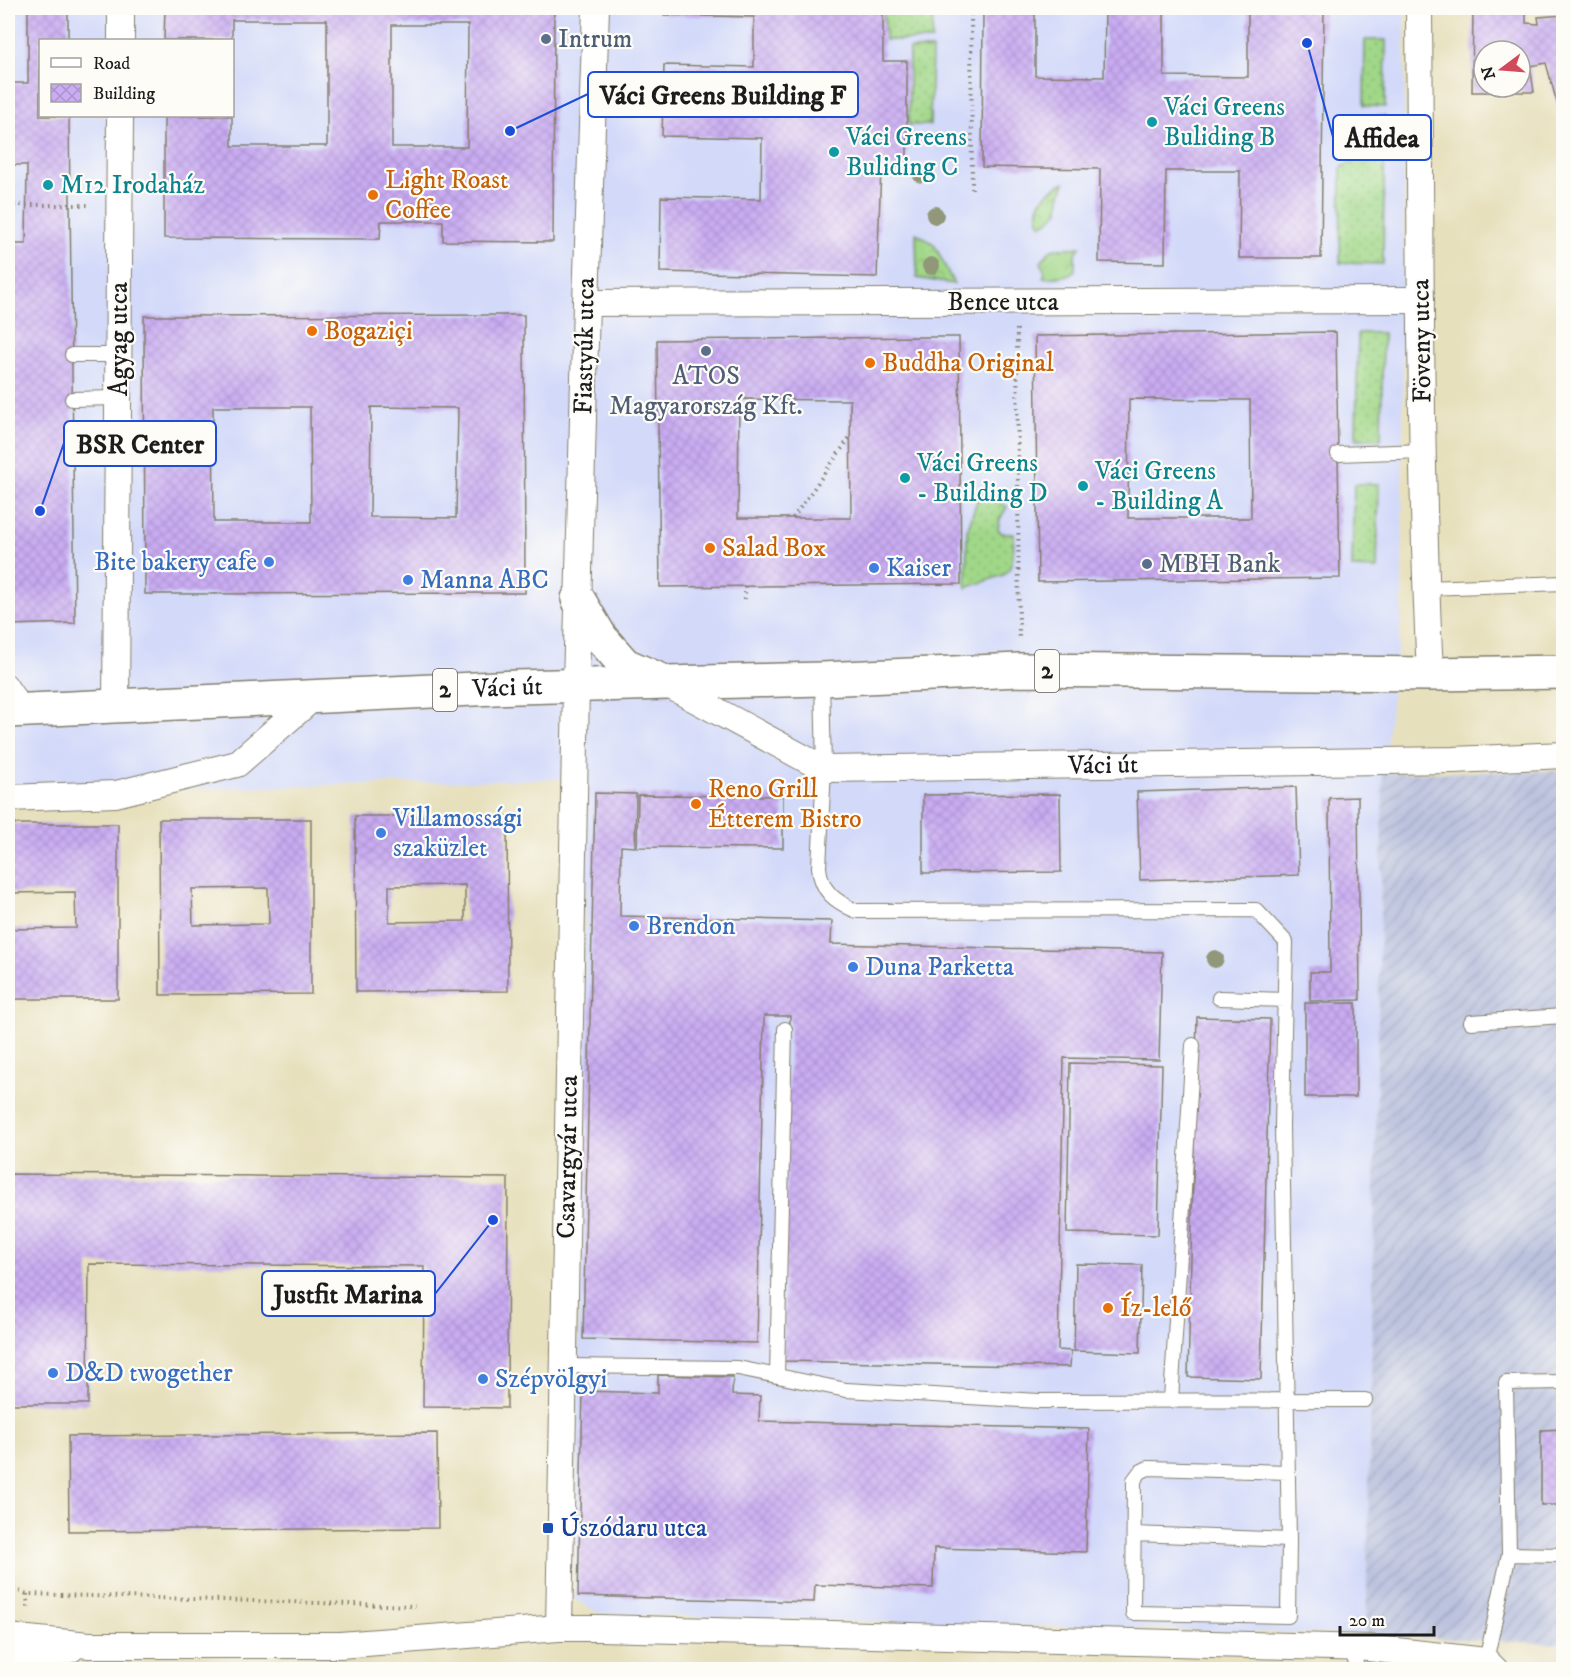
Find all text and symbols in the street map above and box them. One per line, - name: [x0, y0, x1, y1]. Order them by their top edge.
- place label: Intrum: [558, 23, 632, 56]
- marker: Intrum: [539, 32, 553, 46]
- legend: [39, 39, 234, 117]
- north arrow: [1472, 39, 1532, 99]
- text: Road: [93, 53, 130, 75]
- text: N: [1477, 64, 1500, 82]
- callout: Váci Greens Building F: [588, 72, 858, 117]
- text: Váci Greens Building F: [599, 79, 847, 113]
- text: Building: [93, 83, 155, 105]
- place label: Váci Greens Buliding B: [1163, 91, 1285, 154]
- marker: Váci Greens Buliding B: [1145, 115, 1159, 129]
- callout: Affidea: [1333, 115, 1431, 160]
- place label: Váci Greens Buliding C: [845, 121, 967, 184]
- text: Affidea: [1344, 122, 1420, 156]
- marker: Váci Greens Buliding C: [827, 145, 841, 159]
- place label: Light Roast Coffee: [385, 164, 508, 227]
- place label: M12 Irodaház: [60, 169, 205, 202]
- marker: M12 Irodaház: [41, 178, 55, 192]
- marker: Light Roast Coffee: [366, 188, 380, 202]
- street label: Fiastyúk utca: [567, 277, 603, 415]
- street label: Föveny utca: [1404, 279, 1440, 403]
- street label: Agyag utca: [103, 282, 136, 396]
- street label: Bence utca: [947, 286, 1059, 319]
- place label: Bogaziçi: [324, 315, 413, 348]
- marker: Bogaziçi: [305, 324, 319, 338]
- marker: ATOS Magyarország Kft.: [699, 344, 713, 358]
- place label: Buddha Original: [882, 347, 1054, 380]
- marker: Buddha Original: [863, 356, 877, 370]
- place label: ATOS Magyarország Kft.: [609, 360, 803, 423]
- callout: BSR Center: [64, 421, 216, 466]
- text: BSR Center: [76, 428, 205, 462]
- place label: Váci Greens - Building D: [916, 447, 1048, 510]
- place label: Váci Greens - Building A: [1094, 455, 1223, 518]
- marker: Váci Greens - Building D: [898, 471, 912, 485]
- marker: Váci Greens - Building A: [1076, 479, 1090, 493]
- place label: Salad Box: [722, 532, 826, 565]
- marker: Salad Box: [703, 541, 717, 555]
- place label: Bite bakery cafe: [94, 546, 257, 579]
- place label: MBH Bank: [1159, 548, 1281, 581]
- place label: Kaiser: [886, 552, 951, 585]
- marker: Bite bakery cafe: [262, 555, 276, 569]
- marker: MBH Bank: [1140, 557, 1154, 571]
- marker: Kaiser: [867, 561, 881, 575]
- place label: Manna ABC: [420, 564, 549, 597]
- marker: Manna ABC: [401, 573, 415, 587]
- road number: 2: [1035, 650, 1059, 692]
- road number: 2: [433, 669, 457, 711]
- street label: Váci út: [471, 670, 543, 706]
- street label: Váci út: [1067, 748, 1139, 782]
- place label: Reno Grill Étterem Bistro: [708, 773, 862, 836]
- marker: Reno Grill Étterem Bistro: [689, 797, 703, 811]
- place label: Villamossági szaküzlet: [392, 802, 523, 865]
- marker: Villamossági szaküzlet: [374, 826, 388, 840]
- place label: Brendon: [646, 910, 736, 943]
- marker: Brendon: [627, 919, 641, 933]
- place label: Duna Parketta: [865, 951, 1014, 984]
- marker: Duna Parketta: [846, 960, 860, 974]
- street label: Csavargyár utca: [550, 1075, 586, 1239]
- callout: Justfit Marina: [262, 1271, 435, 1316]
- text: Justfit Marina: [270, 1278, 423, 1312]
- place label: Íz-lelő: [1120, 1291, 1192, 1325]
- marker: Íz-lelő: [1101, 1301, 1115, 1315]
- place label: D&D twogether: [65, 1357, 233, 1390]
- place label: Szépvölgyi: [495, 1363, 607, 1396]
- marker: D&D twogether: [46, 1366, 60, 1380]
- marker: Szépvölgyi: [476, 1372, 490, 1386]
- place label: Úszódaru utca: [560, 1511, 707, 1545]
- marker: Úszódaru utca: [541, 1521, 555, 1535]
- scale bar: [1340, 1599, 1434, 1637]
- text: 20 m: [1349, 1610, 1385, 1632]

